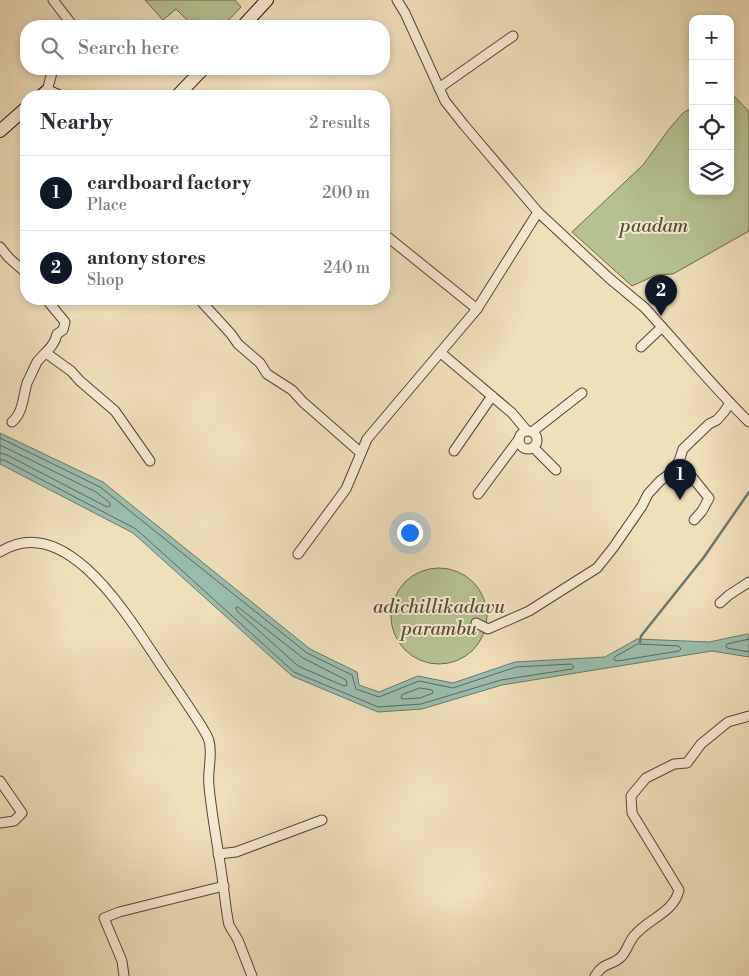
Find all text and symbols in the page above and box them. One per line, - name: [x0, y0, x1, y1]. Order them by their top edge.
- map controls: [689, 15, 734, 195]
- button: +: [689, 15, 734, 60]
- search box: [20, 20, 390, 75]
- icon: search: [38, 34, 66, 62]
- text: Search here: [78, 36, 179, 60]
- button: −: [689, 60, 734, 105]
- button: locate: [689, 105, 734, 150]
- text: Nearby: [40, 110, 113, 136]
- text: 2 results: [309, 113, 370, 133]
- button: layers: [689, 150, 734, 195]
- text: cardboard factory: [87, 171, 251, 195]
- text: 1: [52, 183, 60, 203]
- text: 200 m: [322, 183, 370, 203]
- text: Place: [87, 195, 127, 215]
- park label: paadam: [617, 214, 689, 238]
- text: antony stores: [87, 246, 206, 270]
- text: 2: [51, 258, 61, 278]
- text: 240 m: [323, 258, 370, 278]
- text: Shop: [87, 270, 124, 290]
- pin: 2: [645, 275, 677, 316]
- pin: 1: [664, 459, 696, 500]
- your location: [397, 520, 423, 546]
- park label: adichillikadavu parambu: [373, 595, 505, 641]

